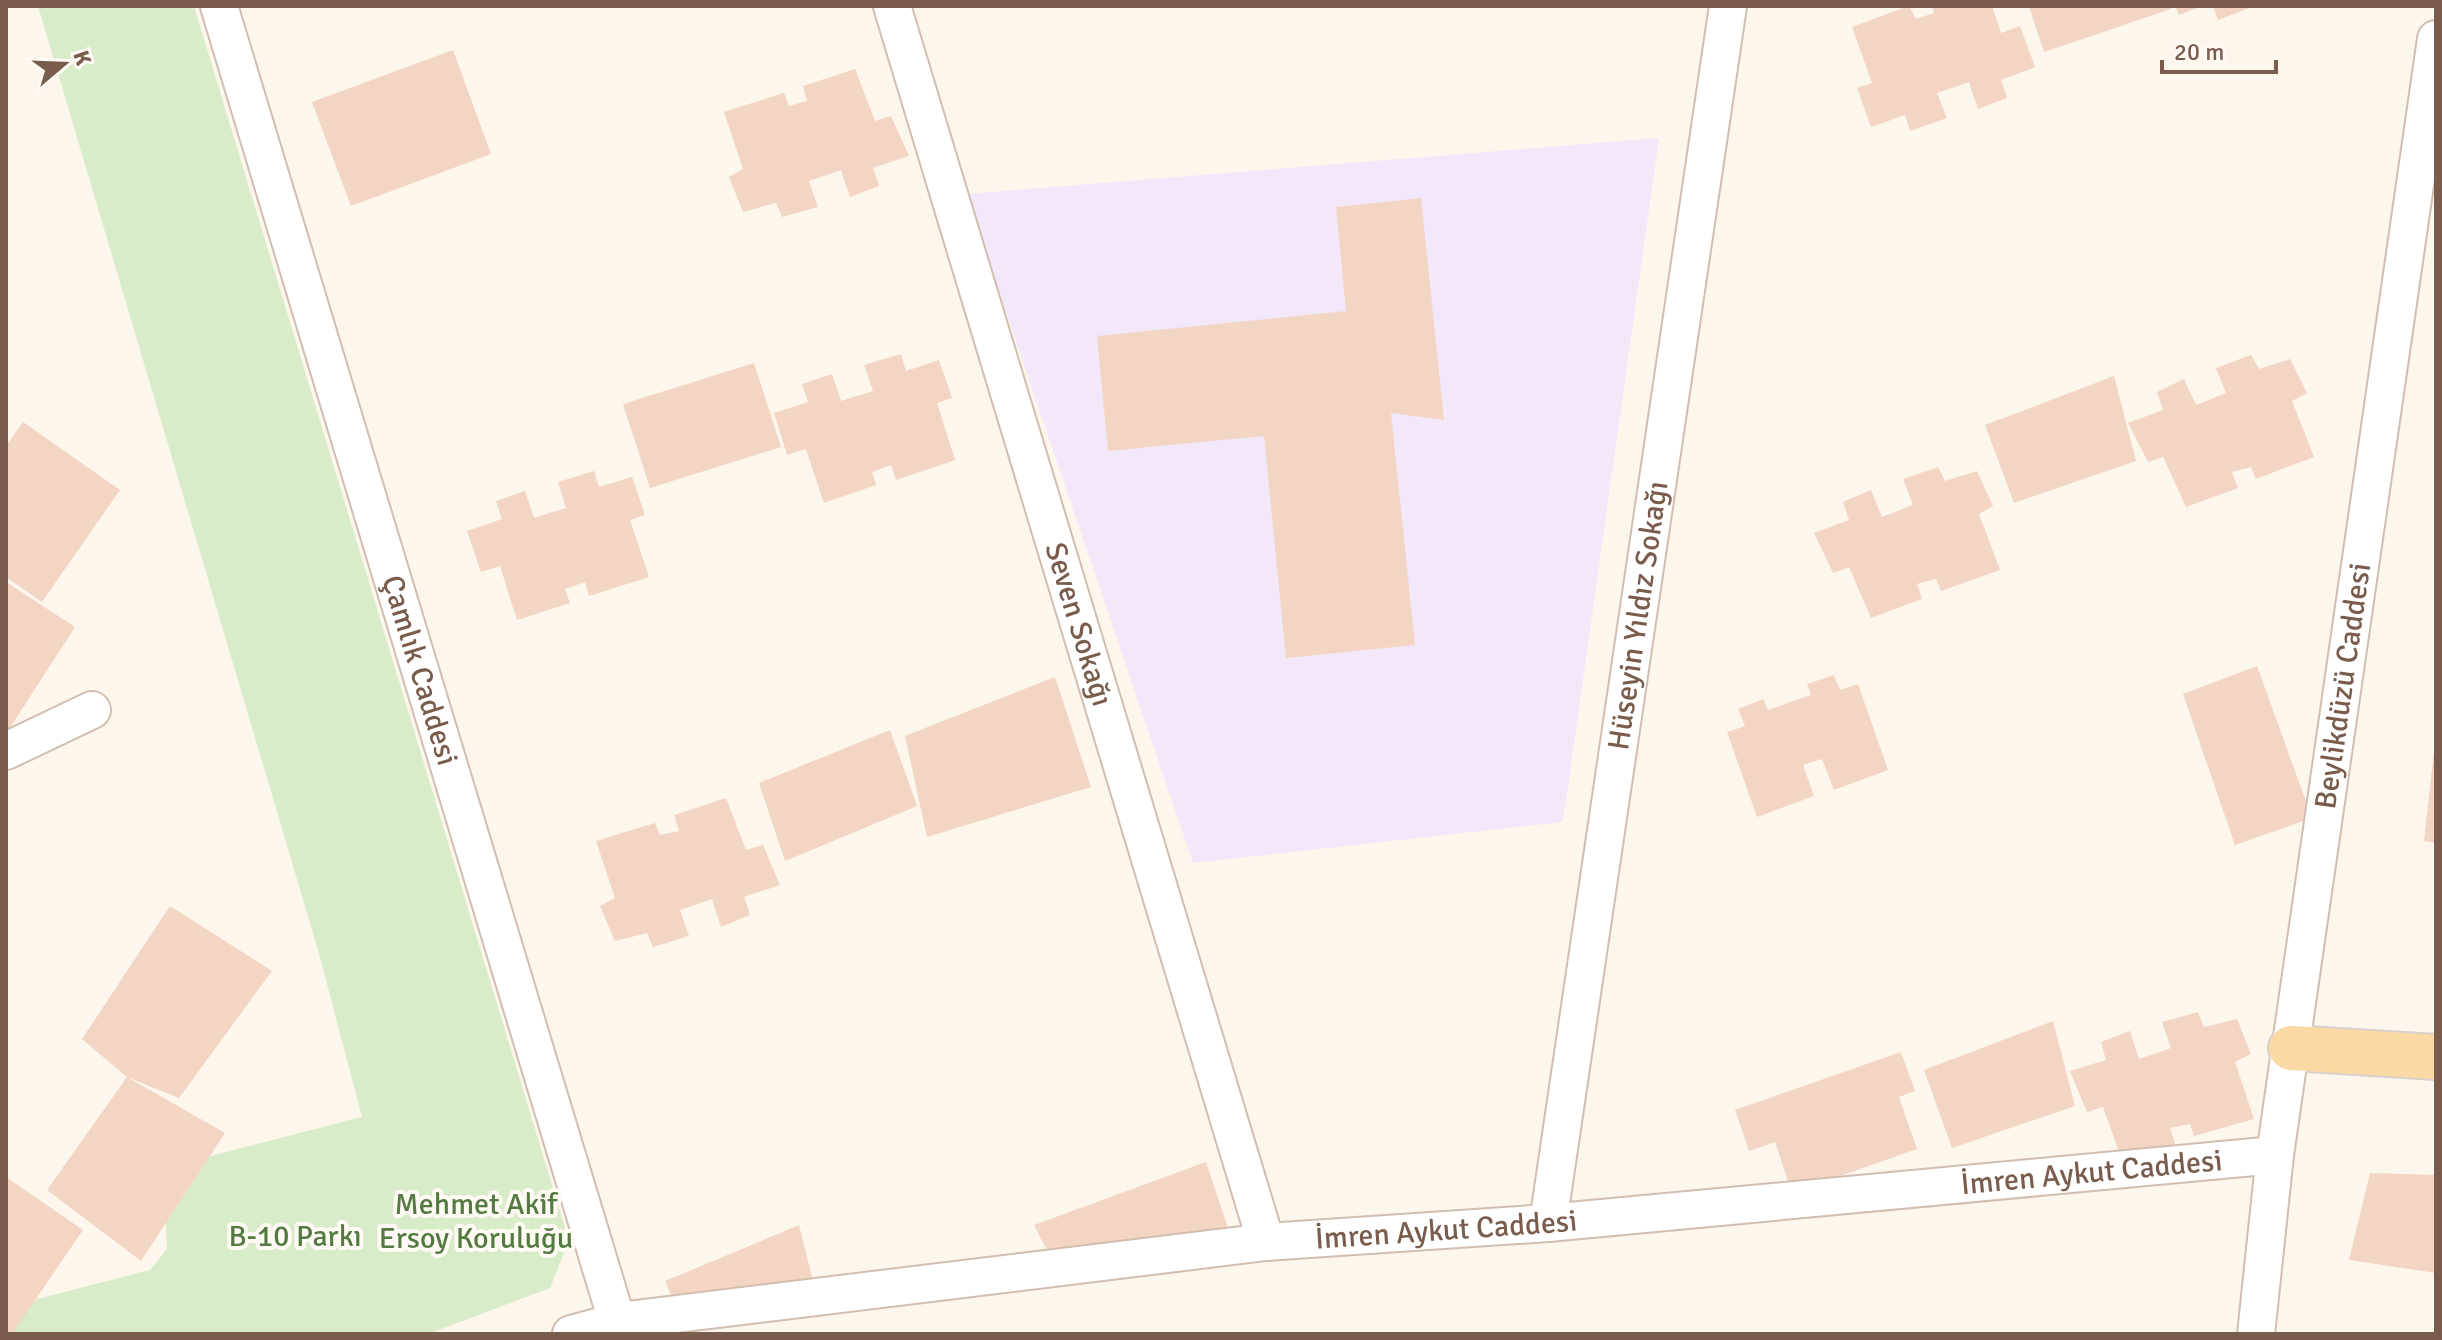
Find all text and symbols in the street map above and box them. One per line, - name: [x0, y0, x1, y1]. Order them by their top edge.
- north arrow: [24, 24, 104, 104]
- scale bar: [2162, 24, 2276, 74]
- text: 20 m: [2174, 37, 2224, 67]
- text: K: [67, 47, 98, 69]
- street label: Hüseyin Yıldız Sokağı: [1600, 479, 1676, 753]
- street label: Seven Sokağı: [1036, 538, 1121, 711]
- street label: Beylikdüzü Caddesi: [2307, 560, 2379, 811]
- street label: Çamlık Caddesi: [373, 571, 466, 770]
- street label: İmren Aykut Caddesi: [1959, 1142, 2224, 1203]
- park label: Mehmet Akif Ersoy Koruluğu: [379, 1186, 573, 1257]
- street label: İmren Aykut Caddesi: [1314, 1202, 1579, 1258]
- park label: B-10 Parkı: [228, 1218, 362, 1255]

